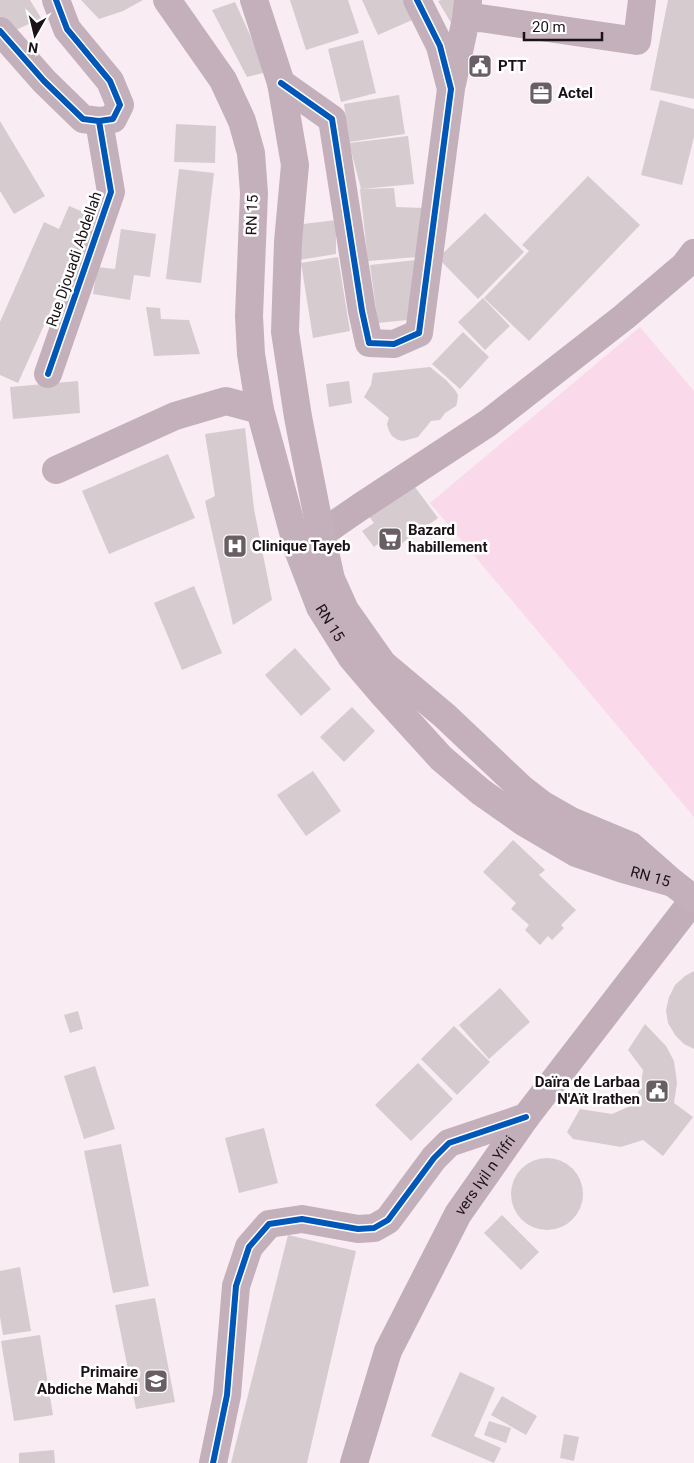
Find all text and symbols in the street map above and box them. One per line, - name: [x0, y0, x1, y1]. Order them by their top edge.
- north arrow: [10, 10, 60, 60]
- scale bar: [524, 10, 602, 42]
- text: 20 m: [532, 18, 566, 36]
- text: N: [27, 39, 39, 56]
- public building icon: PTT: [467, 53, 493, 79]
- place label: PTT: [498, 57, 526, 75]
- office icon: Actel: [528, 80, 554, 106]
- place label: Actel: [558, 84, 593, 102]
- street label: Rue Djouadi Abdellah: [42, 189, 106, 329]
- street label: RN 15: [242, 194, 262, 236]
- place label: Bazard habillement: [408, 521, 487, 556]
- supermarket icon: Bazard habillement: [377, 526, 403, 552]
- hospital icon: Clinique Tayeb: [222, 533, 248, 559]
- place label: Clinique Tayeb: [252, 537, 351, 555]
- street label: RN 15: [312, 601, 348, 645]
- street label: RN 15: [629, 863, 672, 891]
- place label: Daïra de Larbaa N'Aït Irathen: [535, 1073, 640, 1108]
- public building icon: Daïra de Larbaa N'Aït Irathen: [644, 1078, 670, 1104]
- street label: vers Iγil n Yifri: [451, 1132, 519, 1219]
- place label: Primaire Abdiche Mahdi: [37, 1363, 138, 1398]
- school or university icon: Primaire Abdiche Mahdi: [143, 1368, 169, 1394]

